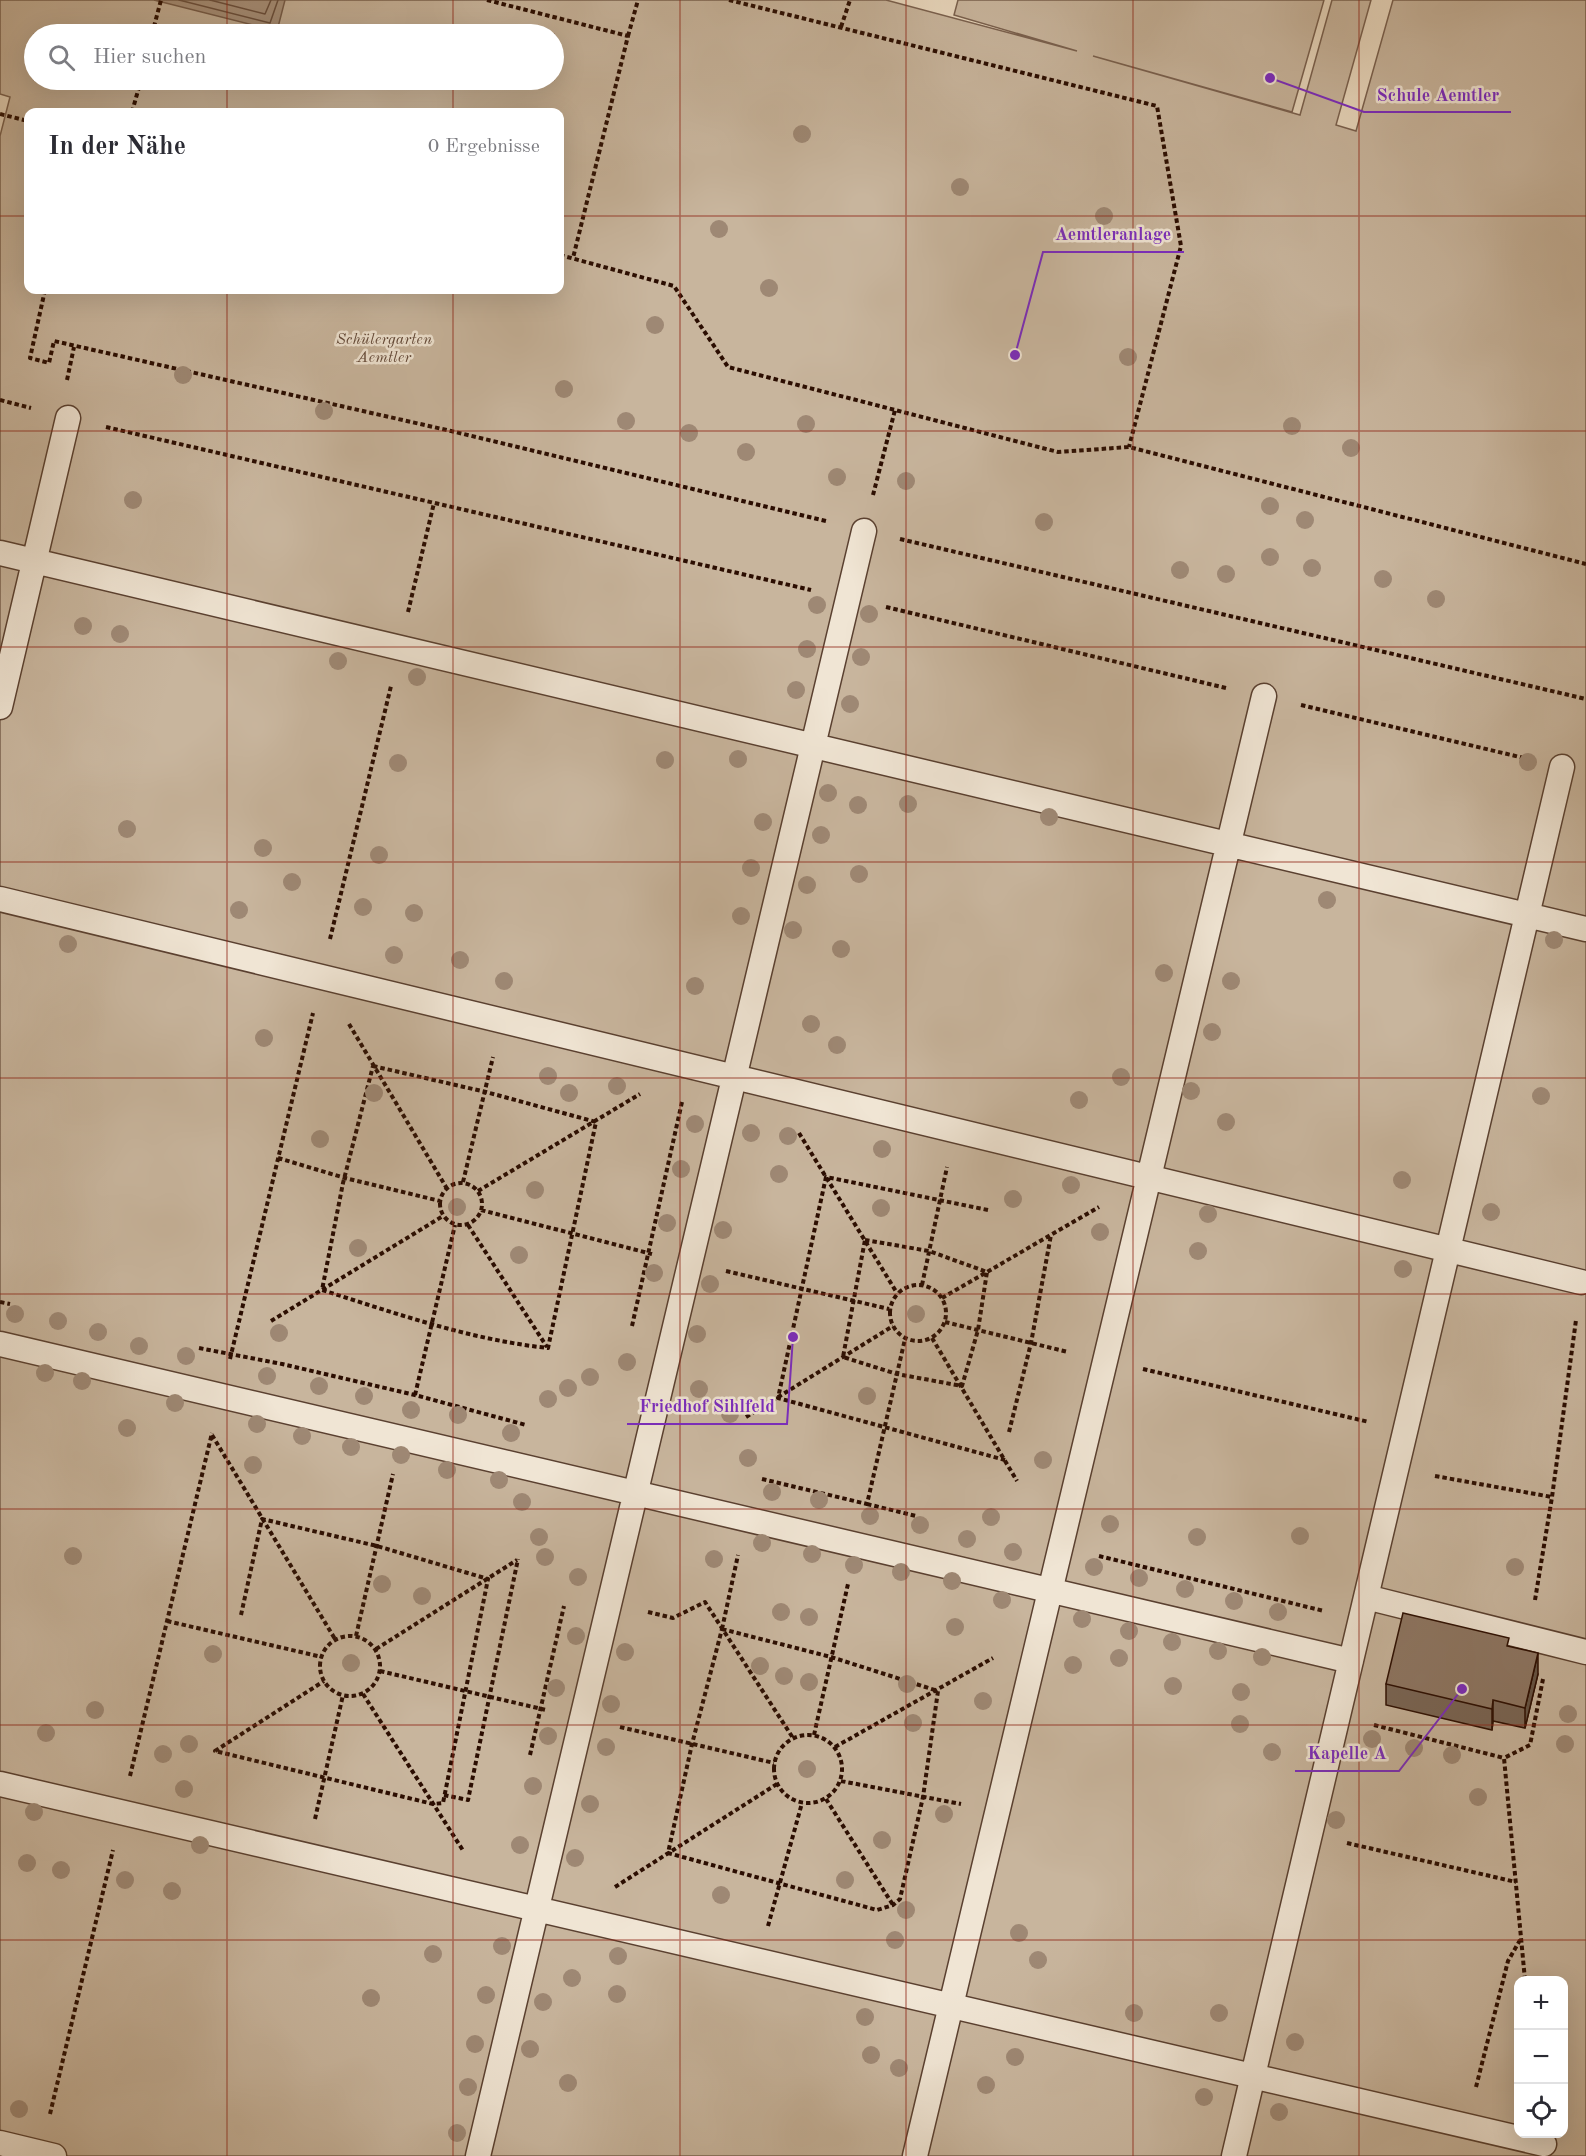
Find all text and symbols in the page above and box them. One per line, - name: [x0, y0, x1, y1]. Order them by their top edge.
- search box: [24, 24, 564, 90]
- icon: search: [45, 41, 78, 74]
- text: Hier suchen: [93, 46, 206, 68]
- callout: Schule Aemtler: [1364, 76, 1511, 112]
- text: Schule Aemtler: [1377, 87, 1500, 105]
- text: In der Nähe: [48, 134, 186, 160]
- text: 0 Ergebnisse: [428, 137, 540, 157]
- callout: Aemtleranlage: [1043, 216, 1184, 252]
- text: Aemtleranlage: [1055, 226, 1171, 244]
- park label: Schülergarten Aemtler: [336, 332, 432, 366]
- callout: Friedhof Sihlfeld: [627, 1388, 787, 1424]
- text: Friedhof Sihlfeld: [639, 1398, 775, 1416]
- callout: Kapelle A: [1295, 1735, 1399, 1771]
- text: Kapelle A: [1307, 1745, 1387, 1763]
- map controls: [1514, 1976, 1568, 2138]
- button: +: [1514, 1976, 1568, 2030]
- button: −: [1514, 2030, 1568, 2084]
- button: locate: [1514, 2084, 1568, 2138]

